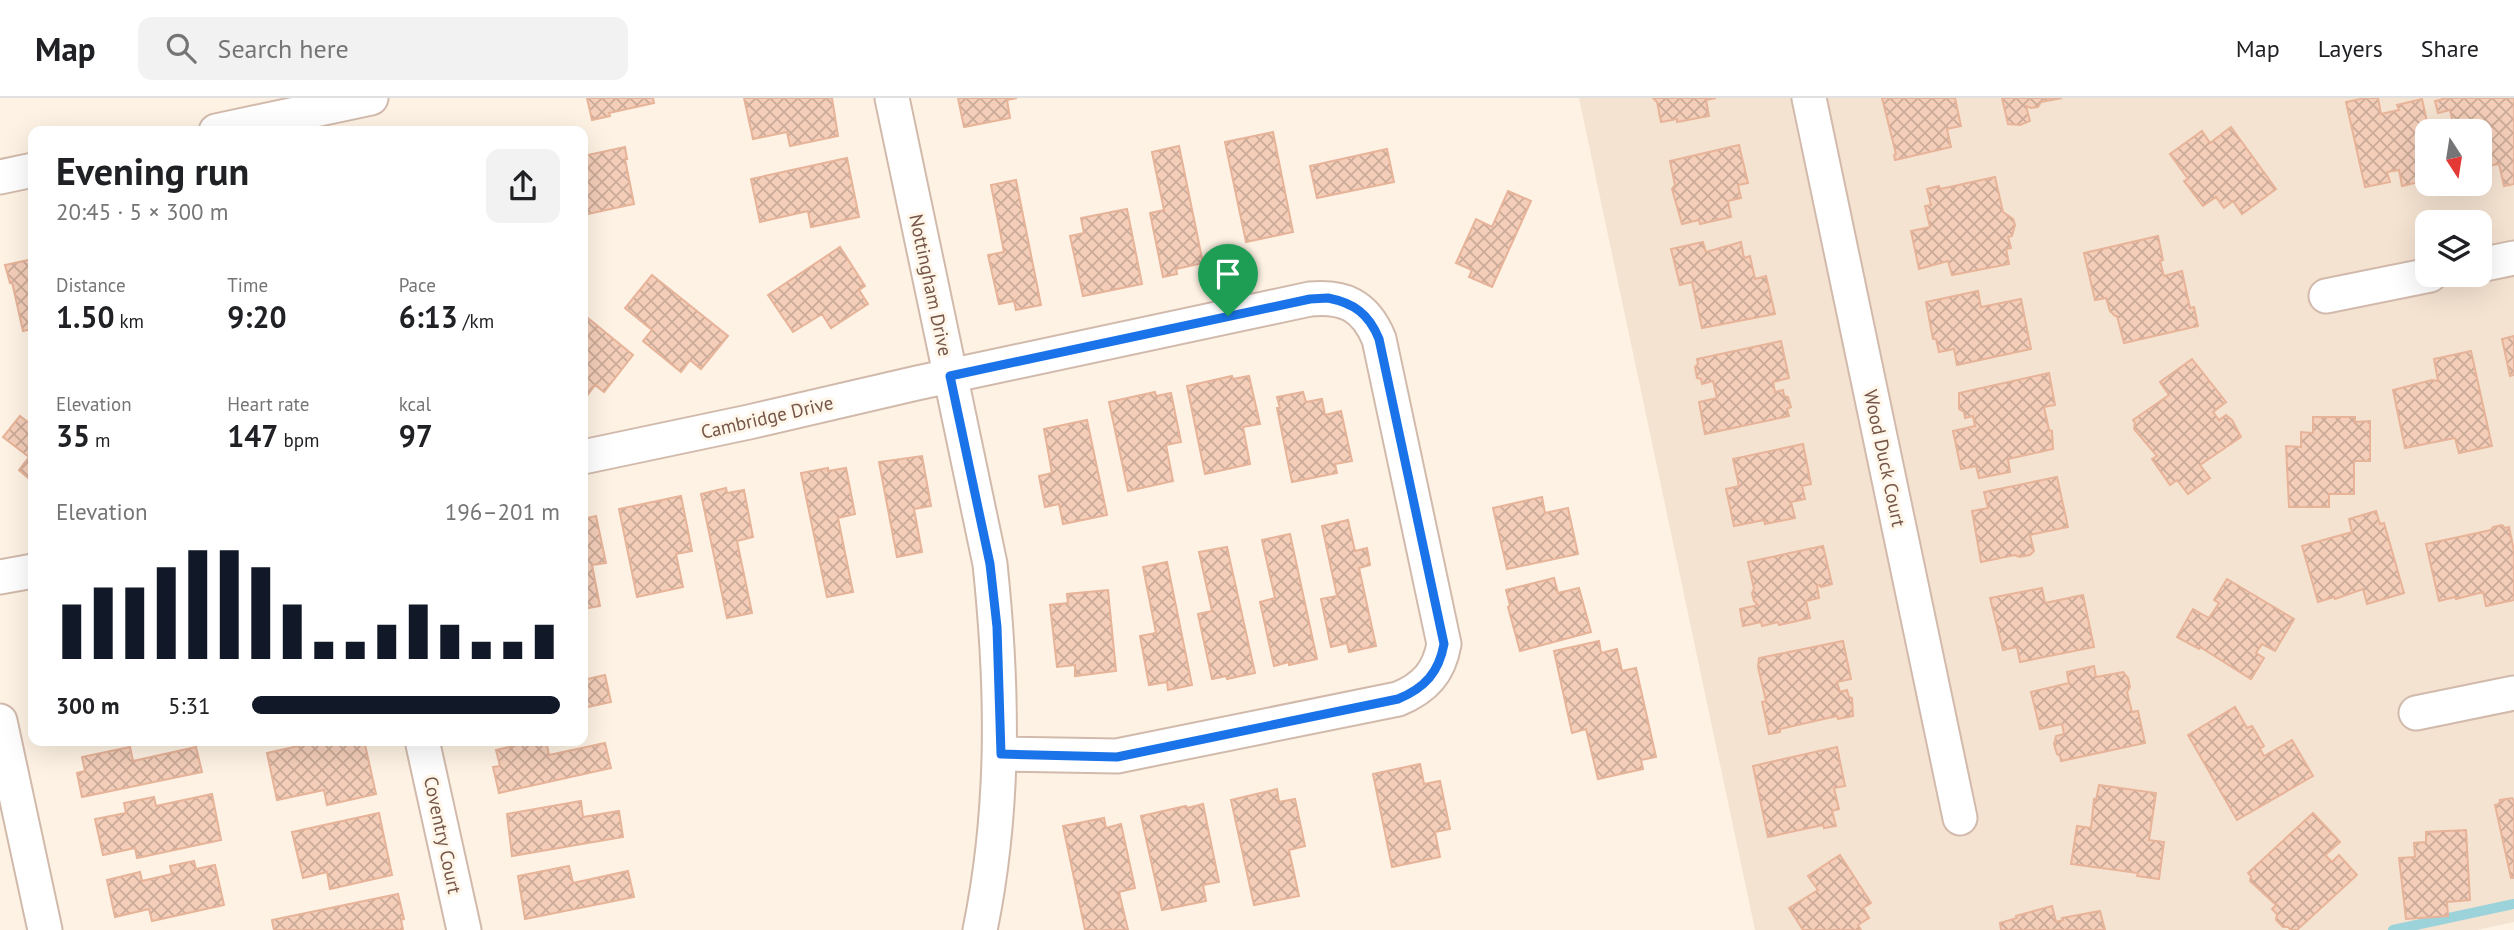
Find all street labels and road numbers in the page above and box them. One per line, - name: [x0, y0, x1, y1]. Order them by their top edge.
- street label: Nottingham Drive: [904, 212, 958, 358]
- street label: Wood Duck Court: [1859, 387, 1911, 529]
- street label: Cambridge Drive: [699, 390, 835, 444]
- street label: Coventry Court: [419, 774, 467, 896]

